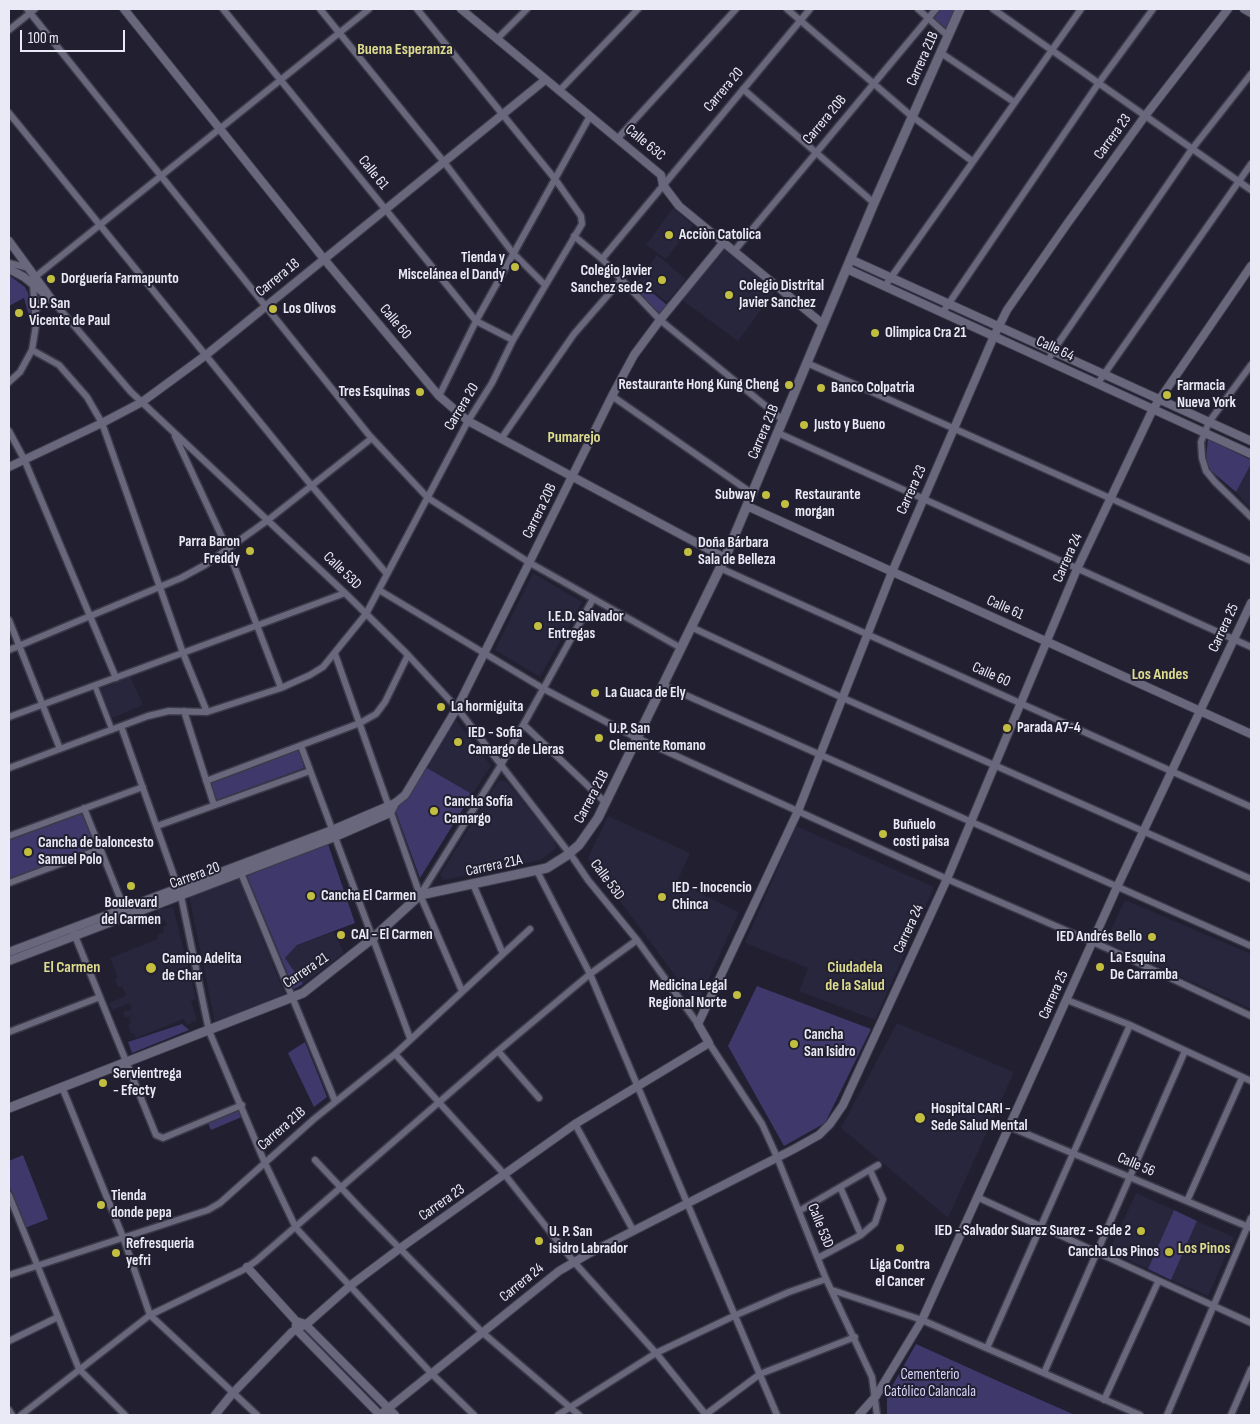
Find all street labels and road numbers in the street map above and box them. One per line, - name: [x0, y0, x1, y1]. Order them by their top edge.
- street label: Carrera 21B: [903, 29, 943, 89]
- street label: Carrera 20: [700, 64, 748, 116]
- street label: Carrera 20B: [799, 92, 851, 148]
- street label: Carrera 23: [1090, 111, 1136, 163]
- street label: Calle 63C: [621, 121, 669, 165]
- street label: Calle 61: [354, 152, 392, 194]
- street label: Carrera 18: [252, 255, 304, 301]
- street label: Calle 60: [375, 301, 415, 343]
- street label: Calle 64: [1033, 332, 1077, 366]
- street label: Carrera 20: [441, 380, 483, 434]
- street label: Carrera 21B: [744, 402, 784, 462]
- street label: Carrera 23: [893, 463, 931, 517]
- street label: Carrera 20B: [519, 481, 561, 541]
- street label: Carrera 24: [1049, 531, 1087, 585]
- street label: Calle 53D: [319, 548, 365, 594]
- street label: Calle 61: [984, 592, 1026, 624]
- street label: Carrera 25: [1205, 601, 1243, 655]
- street label: Calle 60: [969, 659, 1013, 691]
- street label: Carrera 21B: [571, 767, 613, 827]
- street label: Carrera 21A: [464, 851, 524, 881]
- street label: Calle 53D: [586, 856, 628, 904]
- street label: Carrera 20: [167, 859, 223, 893]
- street label: Carrera 24: [890, 902, 928, 956]
- street label: Carrera 21: [280, 949, 332, 993]
- street label: Carrera 25: [1035, 968, 1073, 1022]
- street label: Carrera 21B: [254, 1103, 310, 1155]
- street label: Calle 56: [1114, 1149, 1158, 1181]
- street label: Carrera 23: [416, 1181, 468, 1225]
- street label: Calle 53D: [803, 1201, 837, 1251]
- street label: Carrera 24: [496, 1260, 548, 1306]

